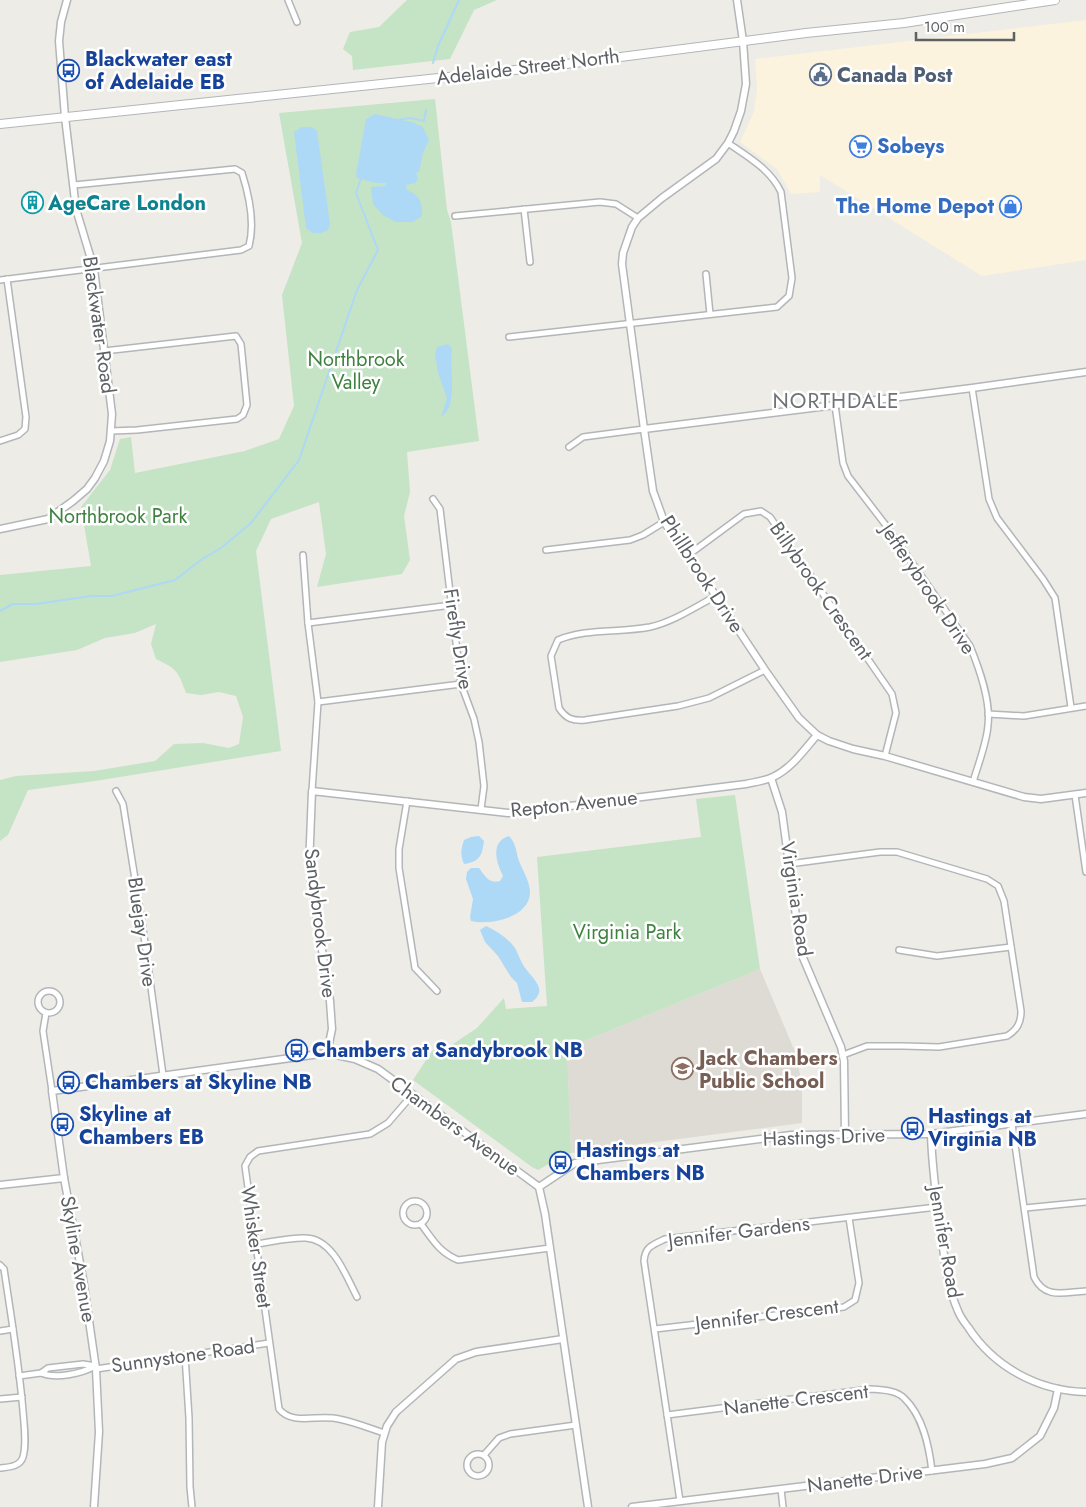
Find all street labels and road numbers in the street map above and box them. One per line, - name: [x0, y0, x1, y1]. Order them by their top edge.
- street label: Adelaide Street North: [435, 41, 621, 93]
- street label: Blackwater Road: [75, 254, 123, 396]
- street label: Phillbrook Drive: [653, 510, 751, 638]
- street label: Jefferybrook Drive: [872, 515, 983, 660]
- street label: Billybrook Crescent: [762, 516, 880, 666]
- street label: Firefly Drive: [436, 587, 480, 691]
- street label: Repton Avenue: [509, 783, 639, 825]
- street label: Virginia Road: [773, 839, 819, 959]
- street label: Sandybrook Drive: [296, 847, 344, 999]
- street label: Bluejay Drive: [120, 875, 164, 989]
- street label: Chambers Avenue: [384, 1069, 526, 1183]
- street label: Hastings Drive: [762, 1120, 886, 1154]
- street label: Jennifer Road: [920, 1181, 969, 1300]
- street label: Whisker Street: [233, 1184, 279, 1310]
- street label: Skyline Avenue: [53, 1194, 103, 1324]
- street label: Jennifer Gardens: [664, 1209, 811, 1255]
- street label: Jennifer Crescent: [691, 1292, 840, 1339]
- street label: Sunnystone Road: [109, 1332, 257, 1380]
- street label: Nanette Crescent: [722, 1377, 870, 1423]
- street label: Nanette Drive: [806, 1458, 924, 1500]

